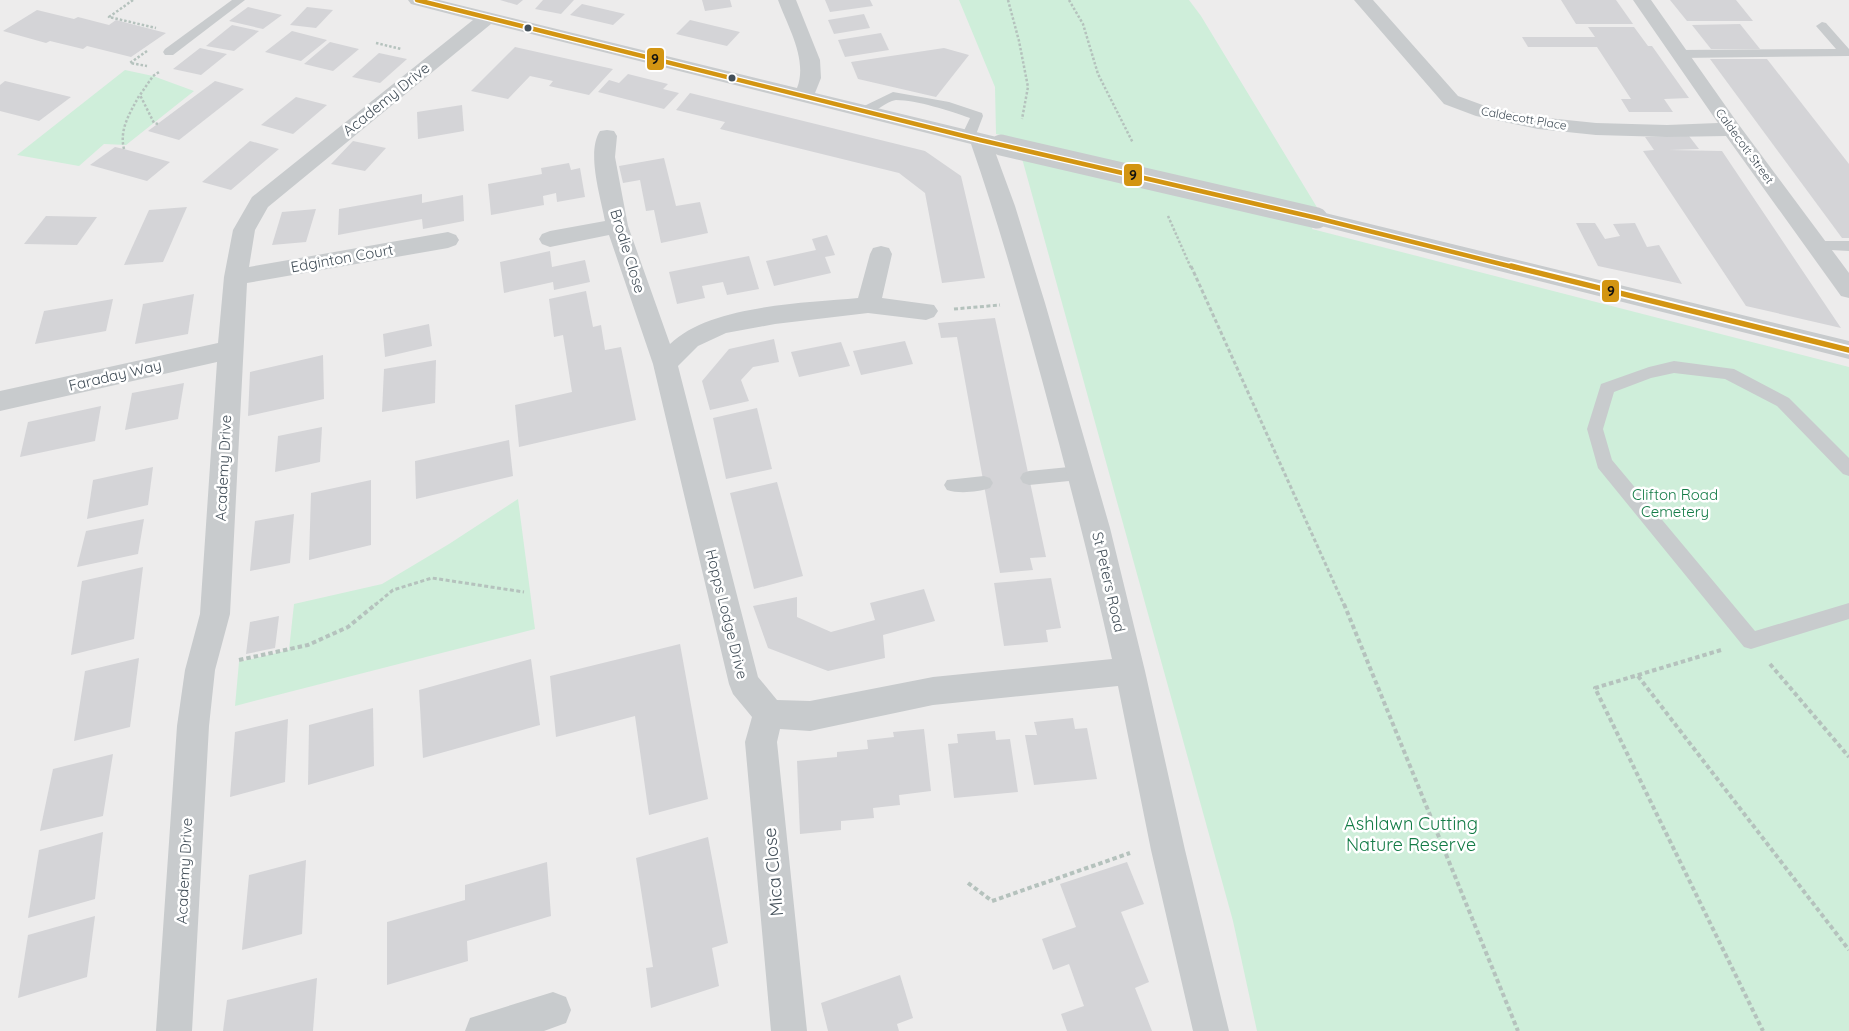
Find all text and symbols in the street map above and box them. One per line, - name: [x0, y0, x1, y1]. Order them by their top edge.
- unlabelled marker: [523, 23, 533, 33]
- line badge: 9: [646, 47, 665, 71]
- text: 9: [651, 50, 659, 68]
- street label: Academy Drive: [339, 58, 433, 140]
- unlabelled marker: [727, 73, 737, 83]
- street label: Caldecott Place: [1480, 103, 1568, 133]
- street label: Caldecott Street: [1713, 105, 1777, 187]
- line badge: 9: [1123, 163, 1143, 187]
- text: 9: [1129, 166, 1137, 184]
- street label: Brodie Close: [606, 207, 650, 295]
- street label: Edginton Court: [289, 240, 395, 276]
- line badge: 9: [1601, 279, 1620, 303]
- text: 9: [1607, 282, 1615, 300]
- street label: Faraday Way: [67, 355, 163, 395]
- street label: Academy Drive: [211, 414, 235, 522]
- park label: Clifton Road Cemetery: [1632, 485, 1718, 521]
- street label: St Peters Road: [1088, 530, 1130, 634]
- street label: Hopps Lodge Drive: [702, 547, 752, 681]
- park label: Ashlawn Cutting Nature Reserve: [1344, 812, 1478, 856]
- street label: Academy Drive: [172, 817, 196, 925]
- street label: Mica Close: [758, 827, 788, 917]

